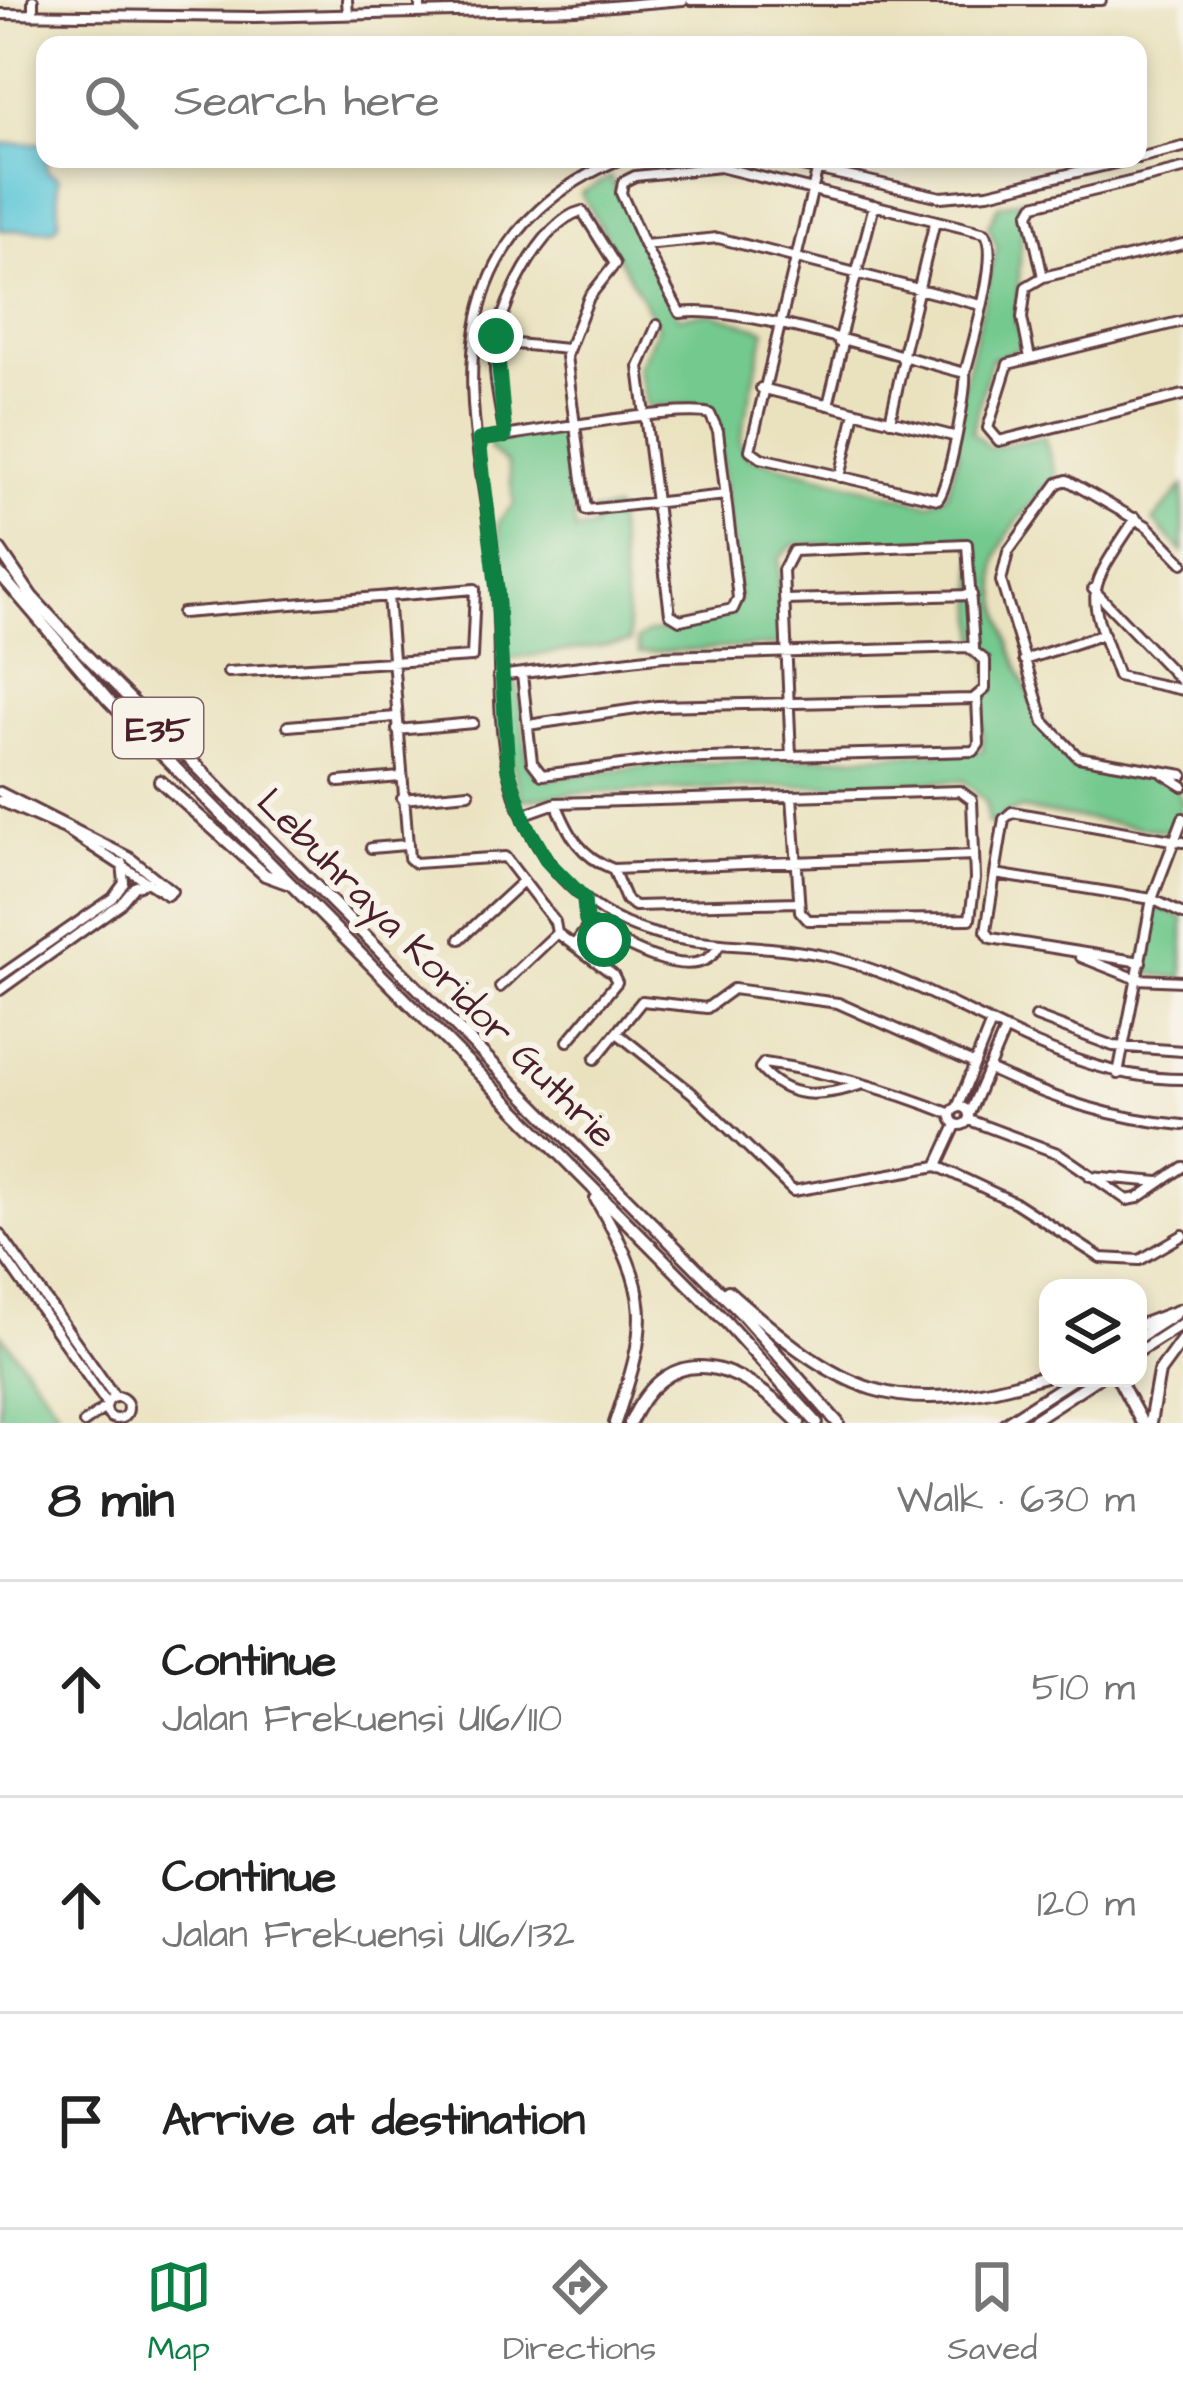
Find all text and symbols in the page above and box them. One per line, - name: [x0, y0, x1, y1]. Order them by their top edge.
- search box: [36, 36, 1147, 168]
- icon: search: [78, 69, 144, 135]
- text: Search here: [174, 71, 440, 133]
- route end: [469, 309, 523, 363]
- road number: E35: [113, 698, 203, 758]
- street label: Lebuhraya Koridor Guthrie: [243, 777, 628, 1162]
- route start: [577, 913, 631, 967]
- map controls: [1039, 1279, 1147, 1387]
- button: layers: [1039, 1279, 1147, 1387]
- text: 8 min: [48, 1466, 174, 1537]
- text: Walk · 630 m: [897, 1474, 1135, 1528]
- text: Continue: [162, 1631, 336, 1693]
- icon: ahead: [48, 1656, 114, 1722]
- text: 510 m: [1032, 1662, 1135, 1716]
- text: Jalan Frekuensi U16/110: [162, 1693, 562, 1747]
- text: Continue: [162, 1847, 336, 1909]
- icon: ahead: [48, 1872, 114, 1938]
- text: 120 m: [1037, 1878, 1135, 1932]
- text: Jalan Frekuensi U16/132: [162, 1909, 575, 1963]
- icon: arrive: [48, 2088, 114, 2154]
- text: Arrive at destination: [162, 2090, 585, 2152]
- tab: Map: [146, 2254, 212, 2372]
- tab: Directions: [503, 2254, 656, 2372]
- tab: Saved: [947, 2254, 1037, 2372]

